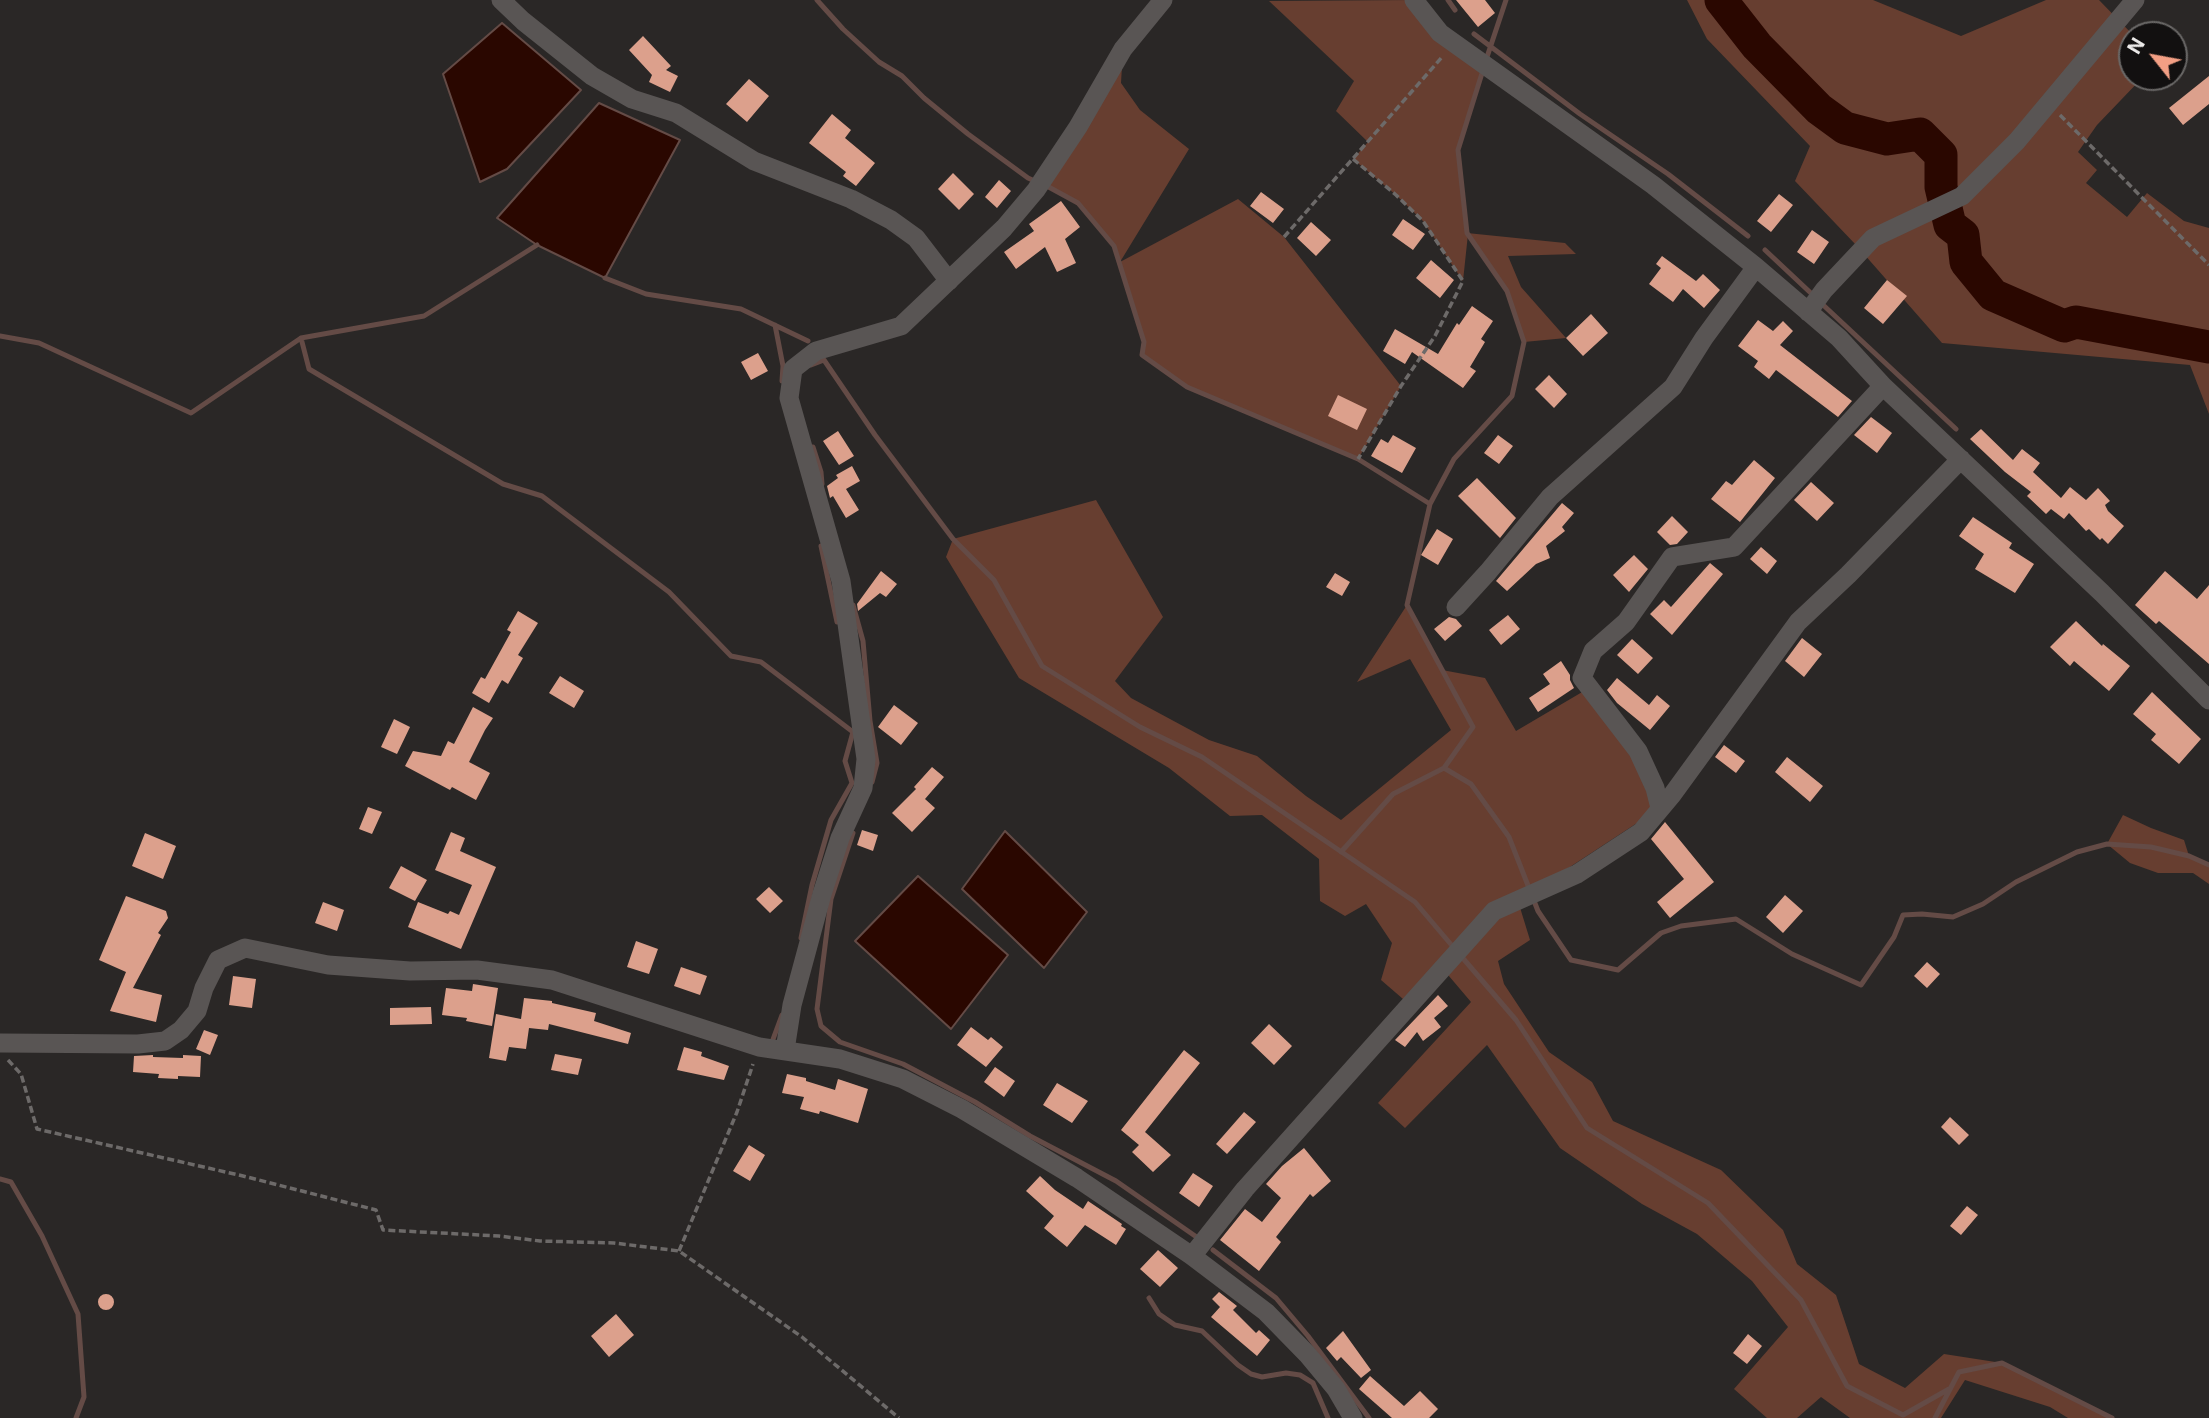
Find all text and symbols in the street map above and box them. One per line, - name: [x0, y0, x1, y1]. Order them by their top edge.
- north arrow: [2118, 21, 2188, 91]
- text: N: [2123, 34, 2150, 58]

